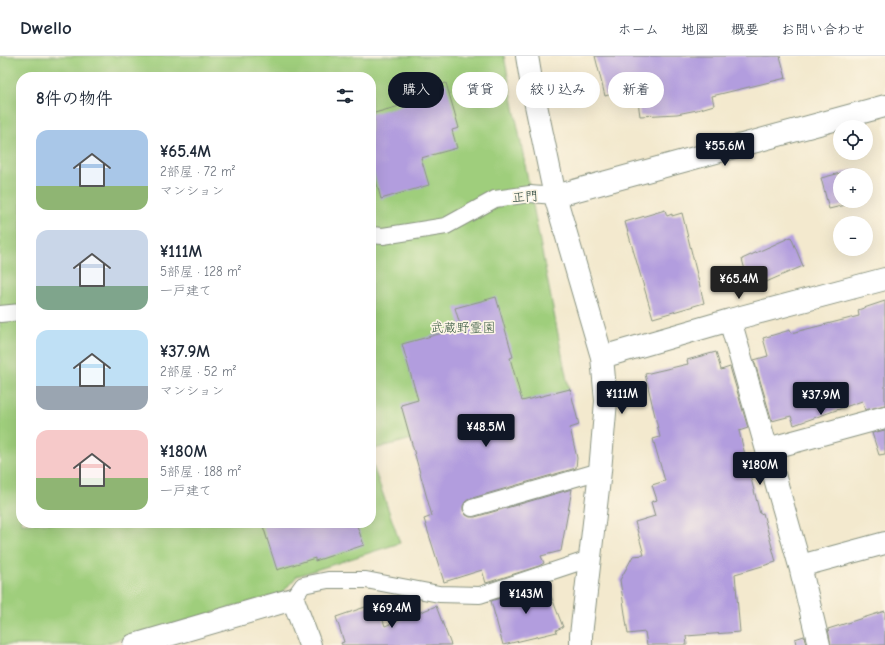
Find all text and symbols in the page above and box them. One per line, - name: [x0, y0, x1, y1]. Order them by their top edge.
- text: Dwello: [20, 17, 72, 39]
- text: ホーム: [618, 21, 659, 38]
- text: 地図: [681, 21, 709, 38]
- text: 概要: [731, 21, 759, 38]
- text: お問い合わせ: [781, 21, 865, 38]
- chip: 購入: [388, 72, 444, 108]
- chip: 賃貸: [452, 72, 508, 108]
- chip: 絞り込み: [516, 72, 600, 108]
- chip: 新着: [608, 72, 664, 108]
- icon: filters: [334, 85, 356, 107]
- text: 8件の物件: [36, 89, 113, 108]
- map controls: [833, 120, 873, 256]
- button: locate: [833, 120, 873, 160]
- pin: ¥55.6M: [692, 133, 758, 167]
- text: ¥55.6M: [705, 138, 745, 153]
- text: ¥65.4M: [160, 142, 211, 161]
- icon: home: [68, 146, 116, 194]
- text: 2部屋 · 72 m²: [160, 164, 235, 179]
- button: +: [833, 168, 873, 208]
- text: マンション: [160, 183, 224, 198]
- street label: 正門: [512, 188, 538, 205]
- button: −: [833, 216, 873, 256]
- text: ¥111M: [160, 242, 202, 261]
- icon: home: [68, 246, 116, 294]
- text: 5部屋 · 128 m²: [160, 264, 241, 279]
- pin: ¥65.4M: [706, 266, 772, 300]
- text: ¥65.4M: [719, 271, 759, 286]
- text: 一戸建て: [160, 283, 212, 298]
- park label: 武蔵野霊園: [430, 320, 496, 335]
- text: ¥37.9M: [160, 342, 210, 361]
- icon: home: [68, 346, 116, 394]
- text: 2部屋 · 52 m²: [160, 364, 236, 379]
- pin: ¥111M: [594, 381, 650, 415]
- pin: ¥37.9M: [788, 382, 854, 416]
- text: マンション: [160, 383, 224, 398]
- text: ¥111M: [606, 386, 638, 401]
- text: ¥37.9M: [802, 387, 840, 402]
- pin: ¥48.5M: [453, 414, 519, 448]
- text: ¥48.5M: [467, 419, 505, 434]
- text: ¥180M: [160, 442, 207, 461]
- icon: home: [68, 446, 116, 494]
- pin: ¥180M: [732, 452, 788, 486]
- text: ¥180M: [742, 457, 778, 472]
- text: 5部屋 · 188 m²: [160, 464, 241, 479]
- text: 一戸建て: [160, 483, 212, 498]
- pin: ¥143M: [498, 581, 554, 615]
- text: ¥143M: [509, 586, 543, 601]
- pin: ¥69.4M: [359, 595, 425, 629]
- text: ¥69.4M: [373, 600, 411, 615]

